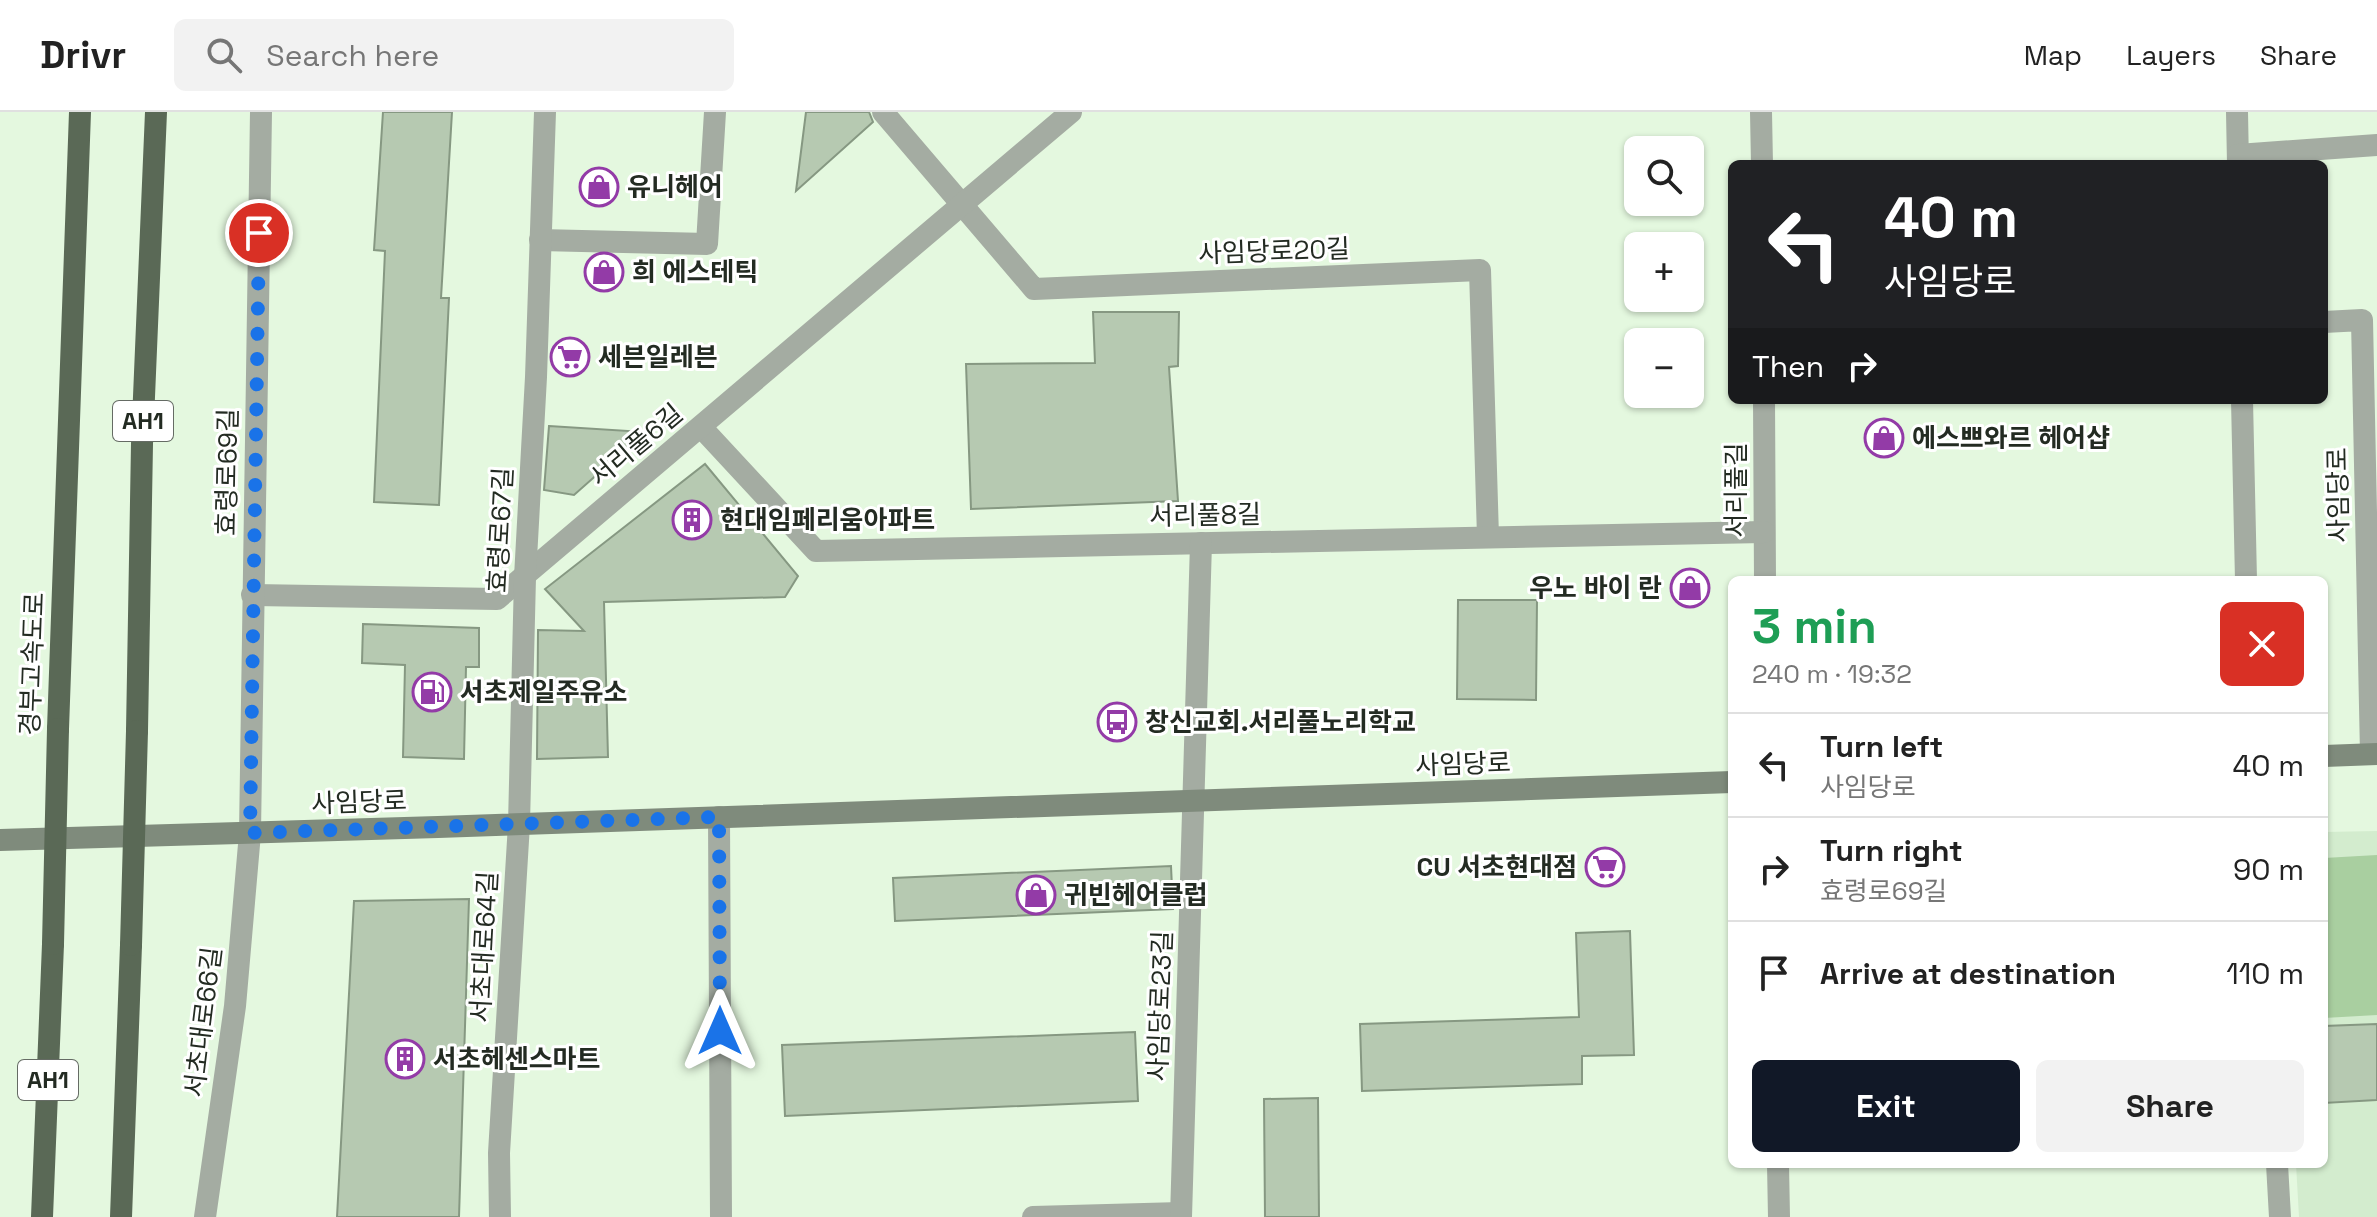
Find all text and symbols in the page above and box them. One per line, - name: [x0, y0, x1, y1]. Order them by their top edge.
- search box: [174, 19, 734, 91]
- text: Drivr: [40, 31, 126, 79]
- icon: search: [202, 33, 246, 77]
- text: Search here: [266, 36, 439, 75]
- text: Map: [2024, 37, 2082, 73]
- text: Layers: [2126, 37, 2216, 73]
- text: Share: [2260, 37, 2337, 73]
- map controls: [1624, 136, 1704, 408]
- button: search: [1624, 136, 1704, 216]
- shop icon: 유니헤어: [578, 166, 620, 208]
- place label: 유니헤어: [627, 170, 723, 204]
- text: 40 m: [1884, 182, 2018, 253]
- icon: left: [1752, 192, 1856, 296]
- pin: [225, 199, 293, 267]
- icon: arrive: [237, 211, 281, 255]
- street label: 사임당로20길: [1197, 231, 1351, 271]
- button: +: [1624, 232, 1704, 312]
- shop icon: 희 에스테틱: [583, 251, 625, 293]
- place label: 희 에스테틱: [632, 255, 758, 289]
- text: 사임당로: [1884, 259, 2016, 305]
- button: −: [1624, 328, 1704, 408]
- supermarket icon: 세븐일레븐: [549, 336, 591, 378]
- place label: 세븐일레븐: [598, 340, 718, 374]
- icon: right: [1840, 344, 1884, 388]
- text: Then: [1752, 347, 1824, 386]
- street label: 서리풀6길: [582, 396, 690, 494]
- road number: AH1: [113, 401, 173, 441]
- street label: 효령로69길: [209, 408, 245, 536]
- shop icon: 에스쁘와르 헤어샵: [1863, 417, 1905, 459]
- place label: 에스쁘와르 헤어샵: [1912, 421, 2110, 455]
- street label: 서리풀길: [1719, 442, 1753, 538]
- street label: 사임당로: [2320, 447, 2356, 543]
- street label: 효령로67길: [480, 466, 520, 594]
- street label: 서리풀8길: [1149, 497, 1261, 533]
- building icon: 현대임페리움아파트: [671, 499, 713, 541]
- place label: 현대임페리움아파트: [720, 503, 935, 537]
- shop icon: 우노 바이 란: [1669, 567, 1711, 609]
- place label: 우노 바이 란: [1529, 571, 1662, 605]
- street label: 경부고속도로: [13, 592, 51, 736]
- text: 3 min: [1752, 596, 1877, 657]
- button: close: [2220, 602, 2304, 686]
- text: 240 m · 19:32: [1752, 657, 1912, 691]
- fuel station icon: 서초제일주유소: [411, 671, 453, 713]
- place label: 서초제일주유소: [460, 675, 627, 709]
- bus stop icon: 창신교회.서리풀노리학교: [1096, 701, 1138, 743]
- place label: 창신교회.서리풀노리학교: [1145, 705, 1416, 739]
- text: Turn left: [1820, 727, 1943, 766]
- icon: left: [1752, 743, 1796, 787]
- street label: 사임당로: [1415, 745, 1511, 783]
- text: 40 m: [2233, 746, 2304, 785]
- text: 사임당로: [1820, 770, 1916, 804]
- street label: 사임당로: [311, 783, 407, 821]
- text: Turn right: [1820, 831, 1963, 870]
- supermarket icon: CU 서초현대점: [1584, 846, 1626, 888]
- icon: right: [1752, 847, 1796, 891]
- place label: CU 서초현대점: [1417, 850, 1577, 884]
- text: 90 m: [2233, 850, 2304, 889]
- street label: 서초대로64길: [463, 870, 505, 1024]
- shop icon: 귀빈헤어클럽: [1015, 874, 1057, 916]
- text: 효령로69길: [1820, 874, 1948, 908]
- place label: 귀빈헤어클럽: [1064, 878, 1208, 912]
- street label: 사임당로23길: [1140, 930, 1180, 1082]
- street label: 서초대로66길: [177, 945, 229, 1099]
- icon: arrive: [1752, 951, 1796, 995]
- text: Arrive at destination: [1820, 954, 2116, 993]
- text: 110 m: [2226, 954, 2304, 993]
- position arrow: [678, 989, 762, 1073]
- building icon: 서초헤센스마트: [384, 1038, 426, 1080]
- place label: 서초헤센스마트: [433, 1042, 600, 1076]
- road number: AH1: [18, 1060, 78, 1100]
- button: Exit: [1752, 1060, 2020, 1152]
- button: Share: [2036, 1060, 2304, 1152]

